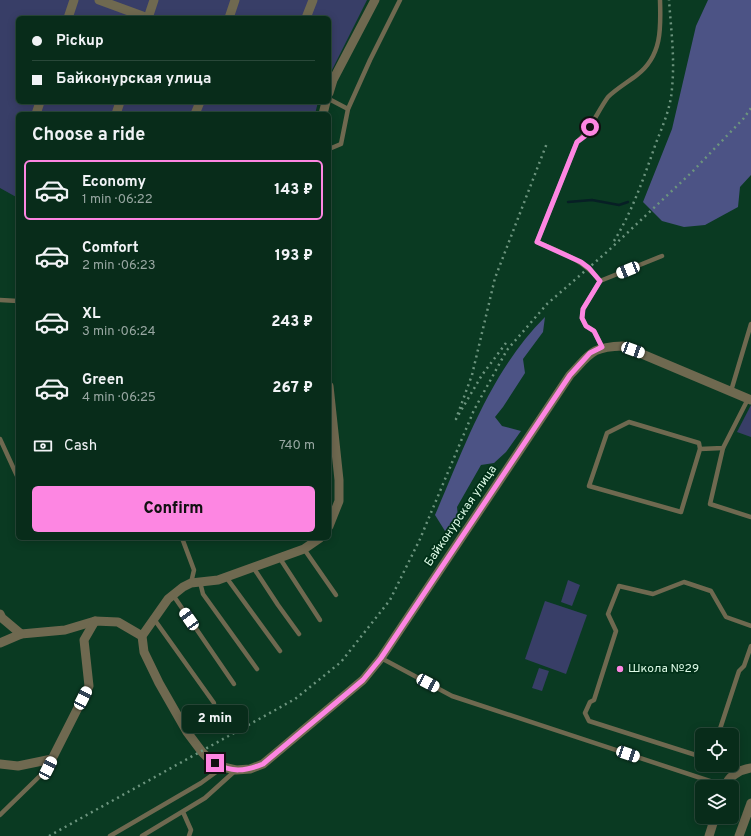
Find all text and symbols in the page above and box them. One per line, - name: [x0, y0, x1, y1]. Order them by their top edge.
- text: Pickup: [56, 32, 104, 51]
- text: Байконурская улица: [56, 70, 211, 89]
- route start: [581, 118, 599, 136]
- text: Choose a ride: [32, 124, 145, 147]
- icon: car: [34, 172, 70, 208]
- text: Economy: [82, 173, 146, 192]
- text: 143 ₽: [274, 181, 313, 200]
- text: 1 min · 06:22: [82, 192, 153, 208]
- icon: car: [34, 238, 70, 274]
- text: Comfort: [82, 239, 139, 258]
- text: 193 ₽: [275, 247, 313, 266]
- text: 2 min · 06:23: [82, 258, 156, 274]
- car: [615, 260, 641, 280]
- icon: car: [34, 304, 70, 340]
- text: XL: [82, 305, 100, 324]
- text: 243 ₽: [271, 313, 313, 332]
- text: 3 min · 06:24: [82, 324, 156, 340]
- car: [620, 340, 646, 360]
- icon: car: [34, 370, 70, 406]
- text: Green: [82, 371, 124, 390]
- text: 267 ₽: [272, 379, 313, 398]
- text: 4 min · 06:25: [82, 390, 156, 406]
- icon: cash: [32, 435, 54, 457]
- text: Cash: [64, 437, 97, 456]
- text: 740 m: [279, 438, 315, 454]
- street label: Байконурская улица: [421, 462, 501, 570]
- button: Confirm: [32, 486, 315, 532]
- car: [177, 606, 201, 632]
- place label: Школа №29: [628, 661, 699, 677]
- marker: Школа №29: [615, 664, 625, 674]
- car: [415, 672, 441, 694]
- car: [72, 685, 94, 711]
- callout: 2 min: [182, 705, 248, 733]
- text: 2 min: [198, 711, 232, 727]
- map controls: [695, 728, 739, 824]
- button: locate: [695, 728, 739, 772]
- car: [615, 744, 641, 764]
- route end: [206, 754, 224, 772]
- car: [37, 755, 59, 781]
- button: layers: [695, 780, 739, 824]

